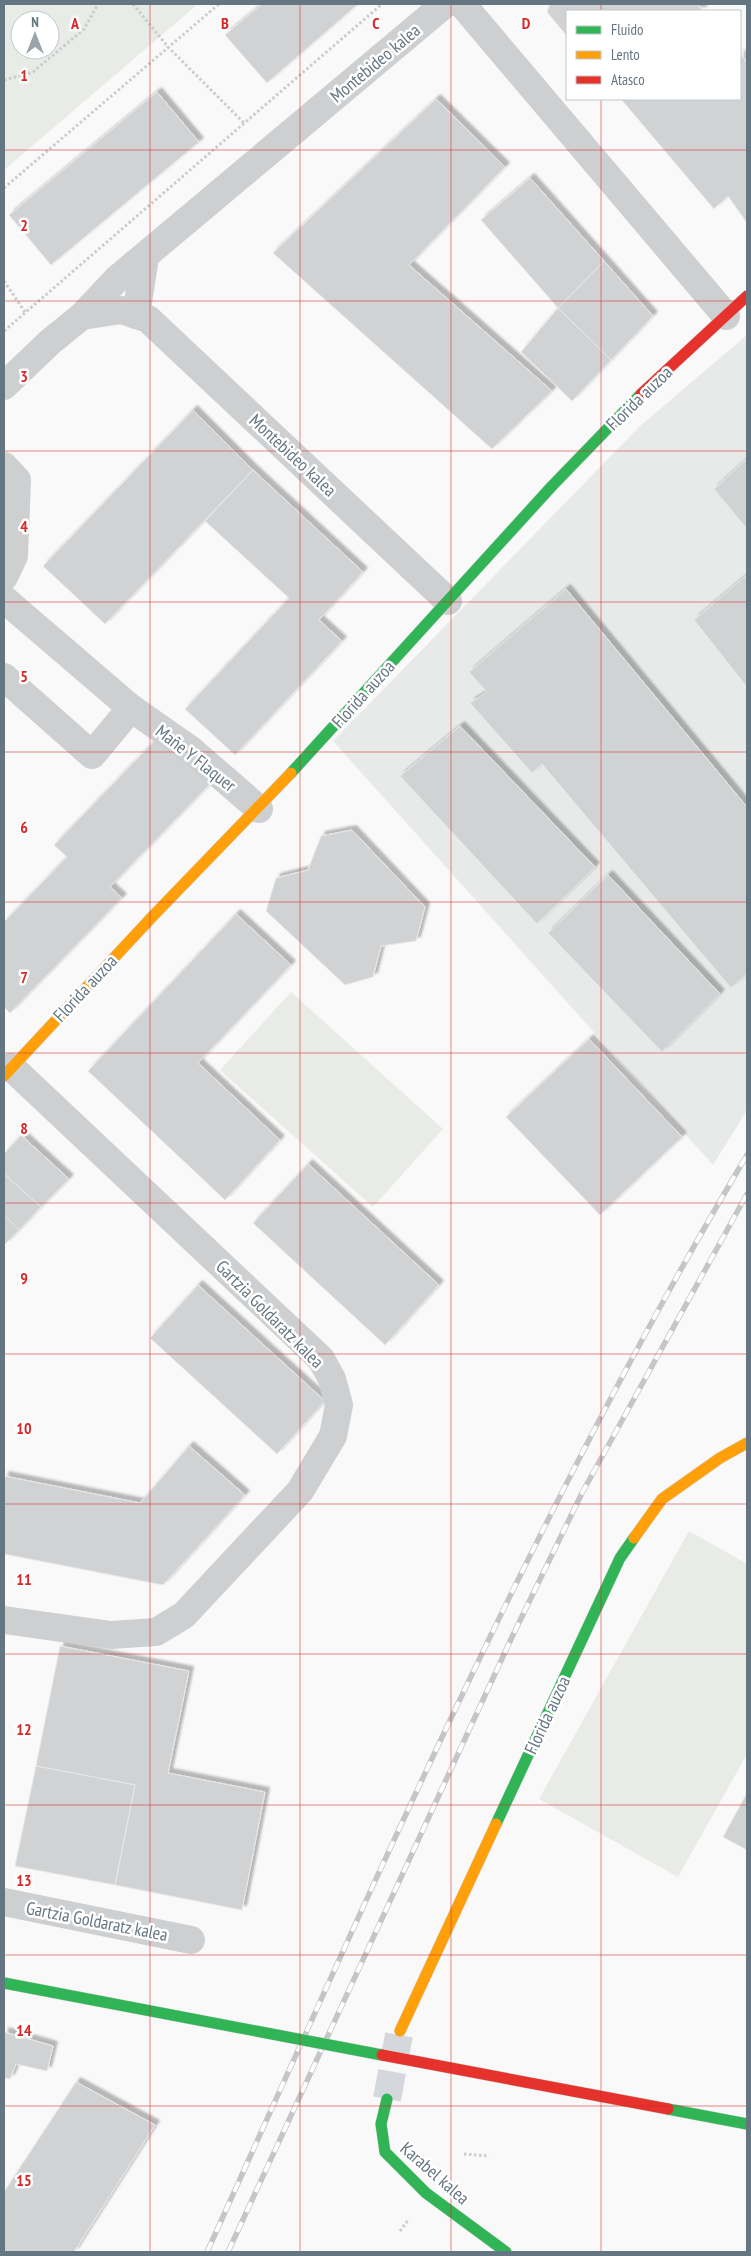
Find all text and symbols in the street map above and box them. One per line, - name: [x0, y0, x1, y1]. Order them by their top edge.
- north arrow: [10, 10, 60, 60]
- legend: [566, 10, 741, 100]
- text: N: [31, 13, 39, 31]
- text: A: [70, 13, 80, 33]
- text: B: [221, 13, 229, 33]
- text: C: [372, 13, 380, 33]
- text: D: [522, 13, 531, 33]
- street label: Montebideo kalea: [325, 19, 425, 107]
- text: Fluido: [611, 20, 643, 39]
- text: Lento: [611, 45, 640, 64]
- text: 1: [20, 65, 28, 85]
- text: Atasco: [611, 70, 645, 89]
- text: 2: [20, 215, 28, 235]
- street label: Florida auzoa: [601, 361, 677, 435]
- text: 3: [20, 366, 28, 386]
- street label: Montebideo kalea: [245, 409, 341, 501]
- text: 4: [20, 516, 28, 536]
- street label: Florida auzoa: [327, 655, 399, 733]
- text: 5: [20, 666, 28, 686]
- street label: Mañe Y Flaquer: [151, 719, 241, 797]
- text: 6: [20, 817, 28, 837]
- street label: Florida auzoa: [48, 950, 122, 1026]
- text: 7: [20, 967, 28, 987]
- text: 8: [20, 1118, 28, 1138]
- street label: Gartzia Goldaratz kalea: [211, 1255, 329, 1373]
- text: 9: [20, 1268, 28, 1288]
- text: 10: [16, 1418, 32, 1438]
- text: 11: [16, 1569, 32, 1589]
- street label: Florida auzoa: [519, 1672, 575, 1758]
- text: 12: [16, 1719, 32, 1739]
- text: 13: [16, 1870, 32, 1890]
- street label: Gartzia Goldaratz kalea: [24, 1896, 170, 1946]
- text: 14: [16, 2020, 32, 2040]
- street label: Karabel kalea: [396, 2137, 474, 2209]
- text: 15: [16, 2170, 32, 2190]

